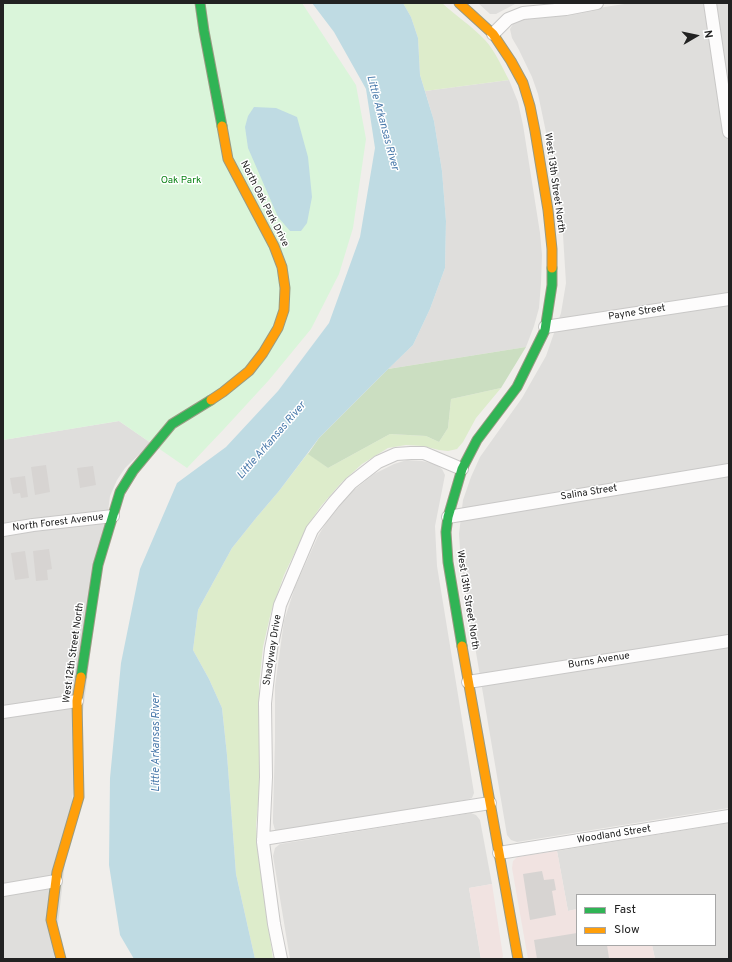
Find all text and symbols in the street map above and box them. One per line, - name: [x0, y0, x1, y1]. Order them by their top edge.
- north arrow: [676, 16, 716, 56]
- text: N: [700, 29, 715, 39]
- water label: Little Arkansas River: [363, 74, 401, 172]
- street label: West 13th Street North: [541, 132, 567, 234]
- street label: North Oak Park Drive: [237, 159, 291, 249]
- park label: Oak Park: [161, 175, 201, 187]
- street label: Payne Street: [608, 303, 666, 323]
- water label: Little Arkansas River: [235, 400, 309, 482]
- street label: Salina Street: [560, 483, 618, 503]
- street label: North Forest Avenue: [12, 511, 104, 535]
- street label: West 13th Street North: [453, 549, 481, 651]
- street label: West 12th Street North: [61, 602, 87, 704]
- street label: Shadyway Drive: [261, 614, 285, 686]
- street label: Burns Avenue: [567, 650, 631, 672]
- water label: Little Arkansas River: [150, 694, 164, 792]
- street label: Woodland Street: [576, 823, 652, 847]
- legend: [576, 894, 716, 946]
- text: Fast: [614, 902, 636, 918]
- text: Slow: [614, 922, 640, 938]

